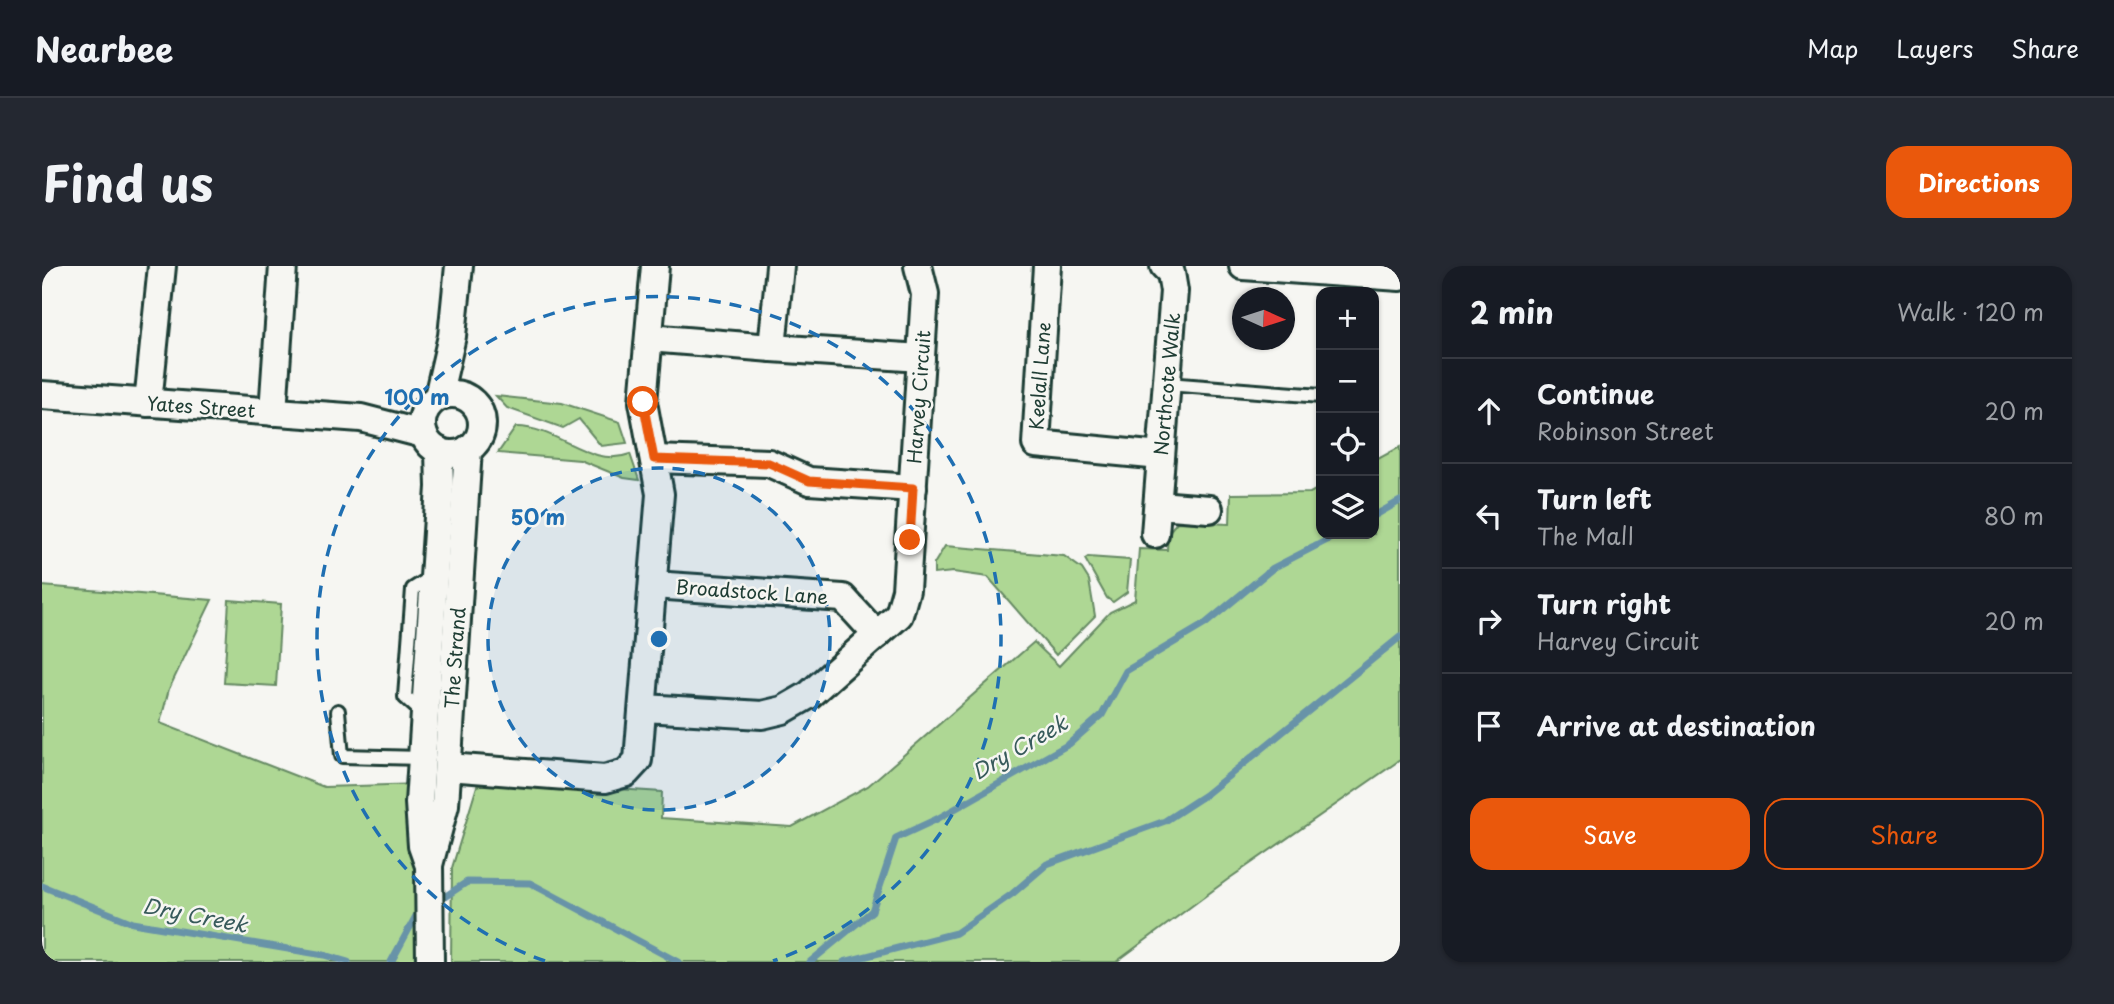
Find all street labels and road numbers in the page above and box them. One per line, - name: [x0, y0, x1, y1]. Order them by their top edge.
- street label: Northcote Walk: [1146, 311, 1186, 457]
- street label: Keelall Lane: [1021, 321, 1057, 431]
- street label: Harvey Circuit: [899, 329, 937, 465]
- street label: Yates Street: [146, 388, 256, 424]
- street label: Broadstock Lane: [675, 572, 829, 610]
- street label: The Strand: [436, 606, 472, 710]

